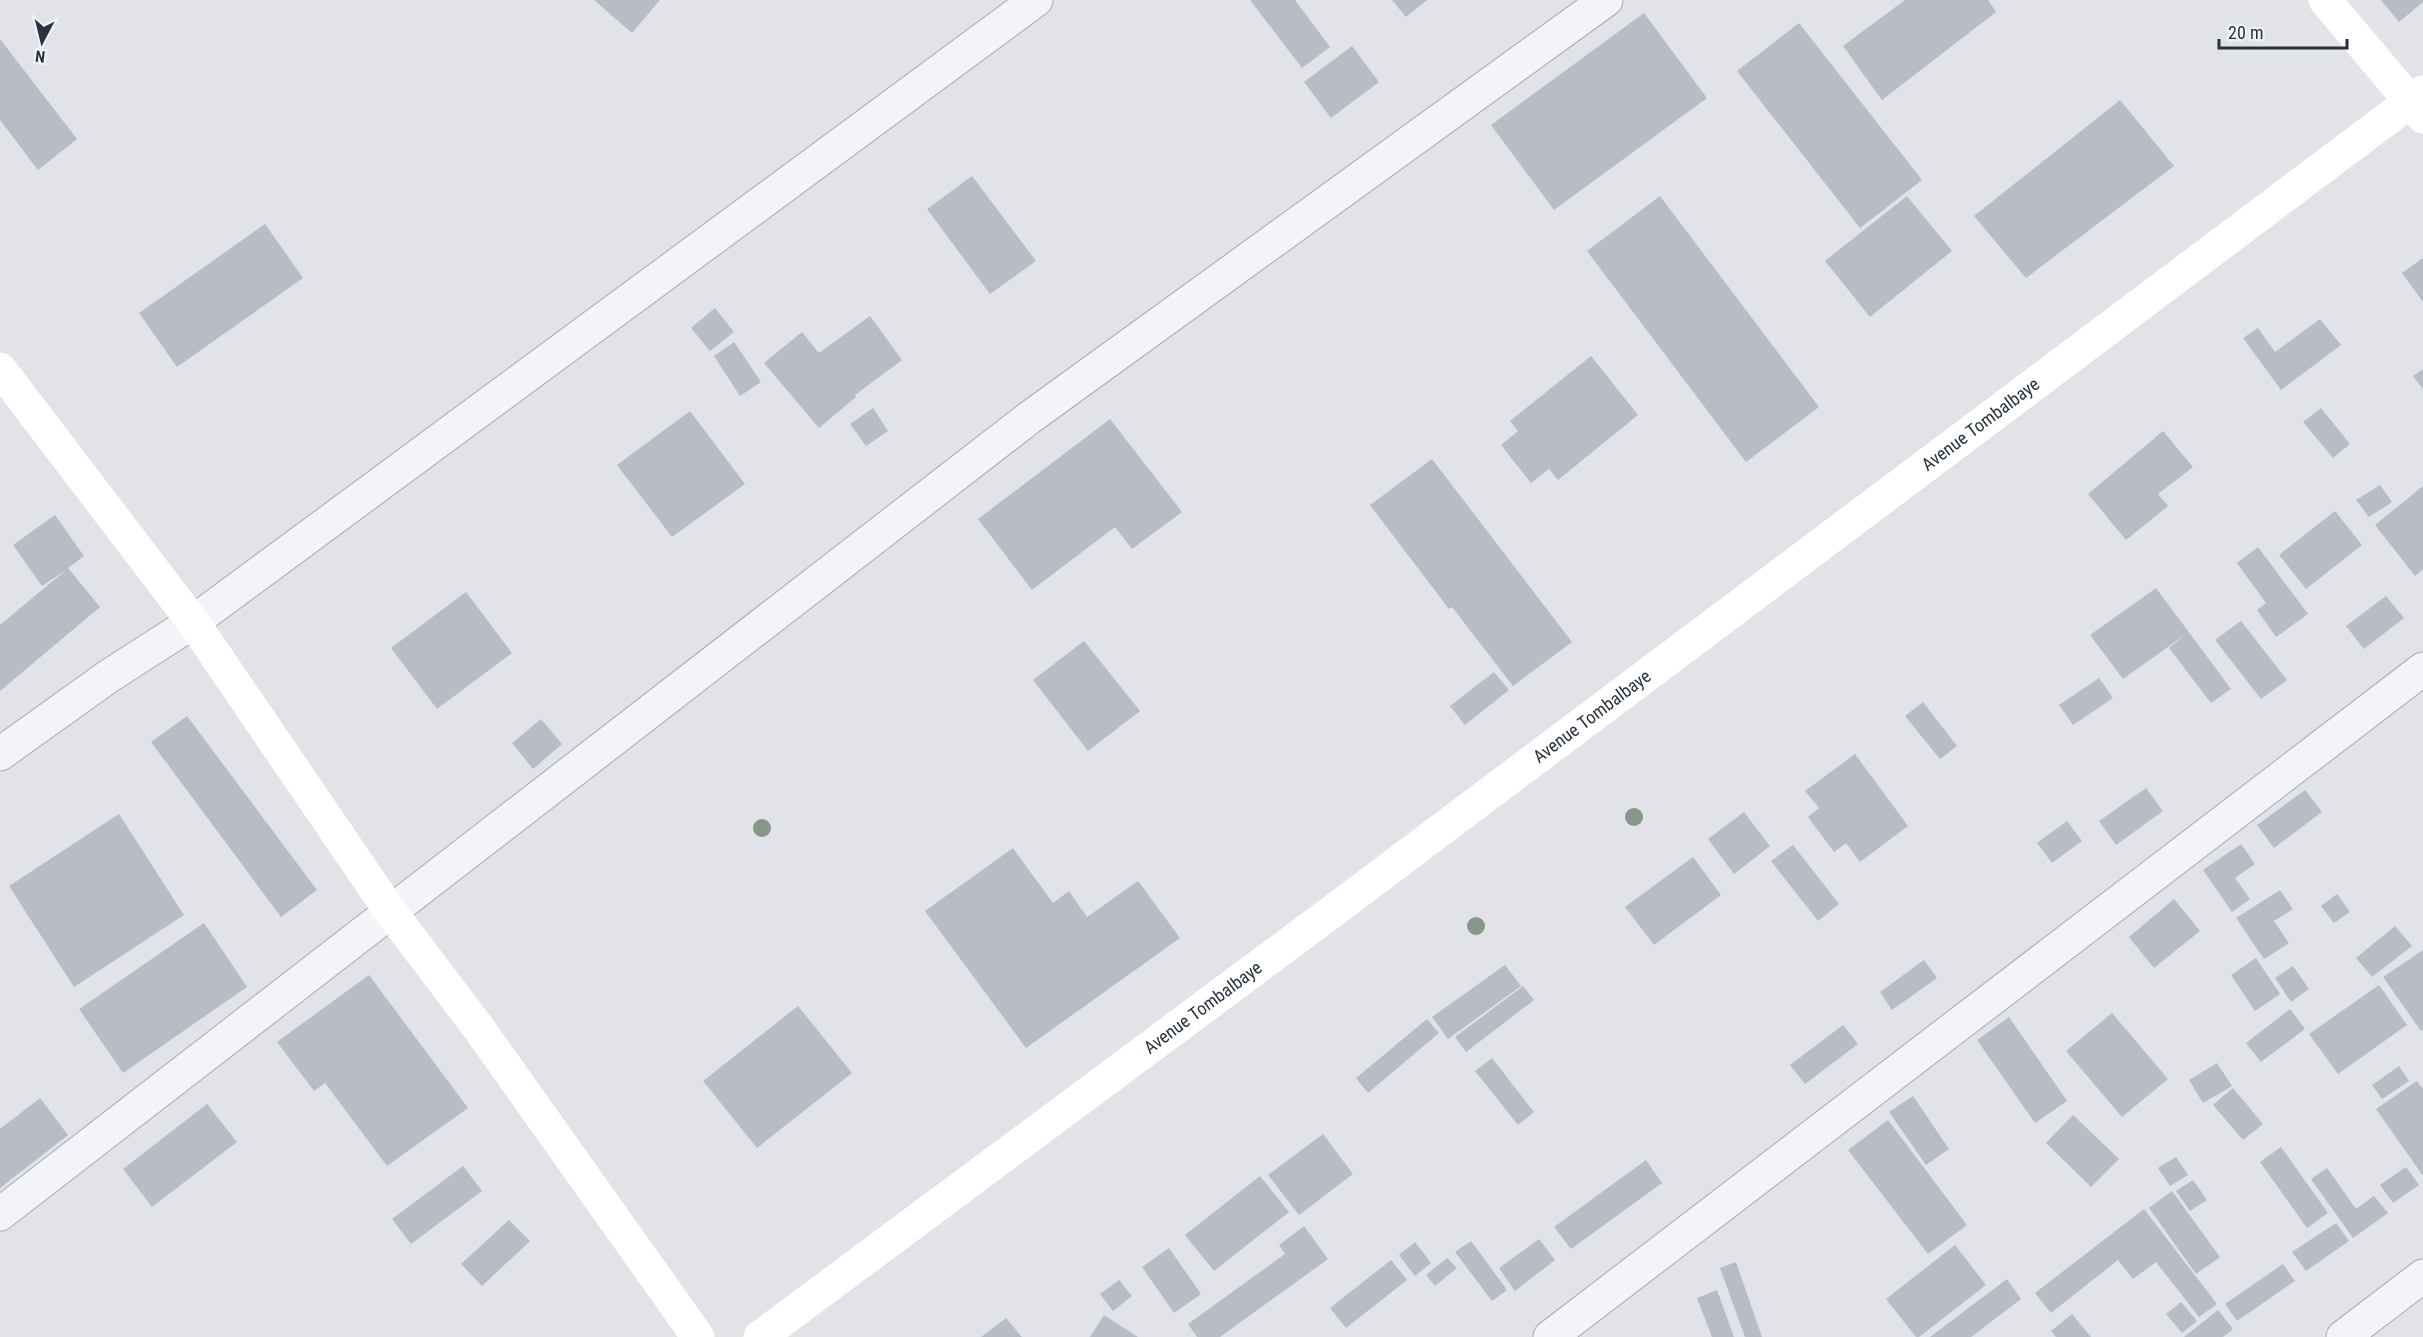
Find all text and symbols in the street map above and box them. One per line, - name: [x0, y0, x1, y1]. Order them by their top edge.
- north arrow: [12, 12, 72, 72]
- scale bar: [2219, 12, 2346, 50]
- text: 20 m: [2228, 22, 2263, 43]
- text: N: [34, 46, 46, 66]
- street label: Avenue Tombalbaye: [1917, 373, 2043, 475]
- street label: Avenue Tombalbaye: [1529, 665, 1655, 767]
- street label: Avenue Tombalbaye: [1140, 957, 1266, 1058]

